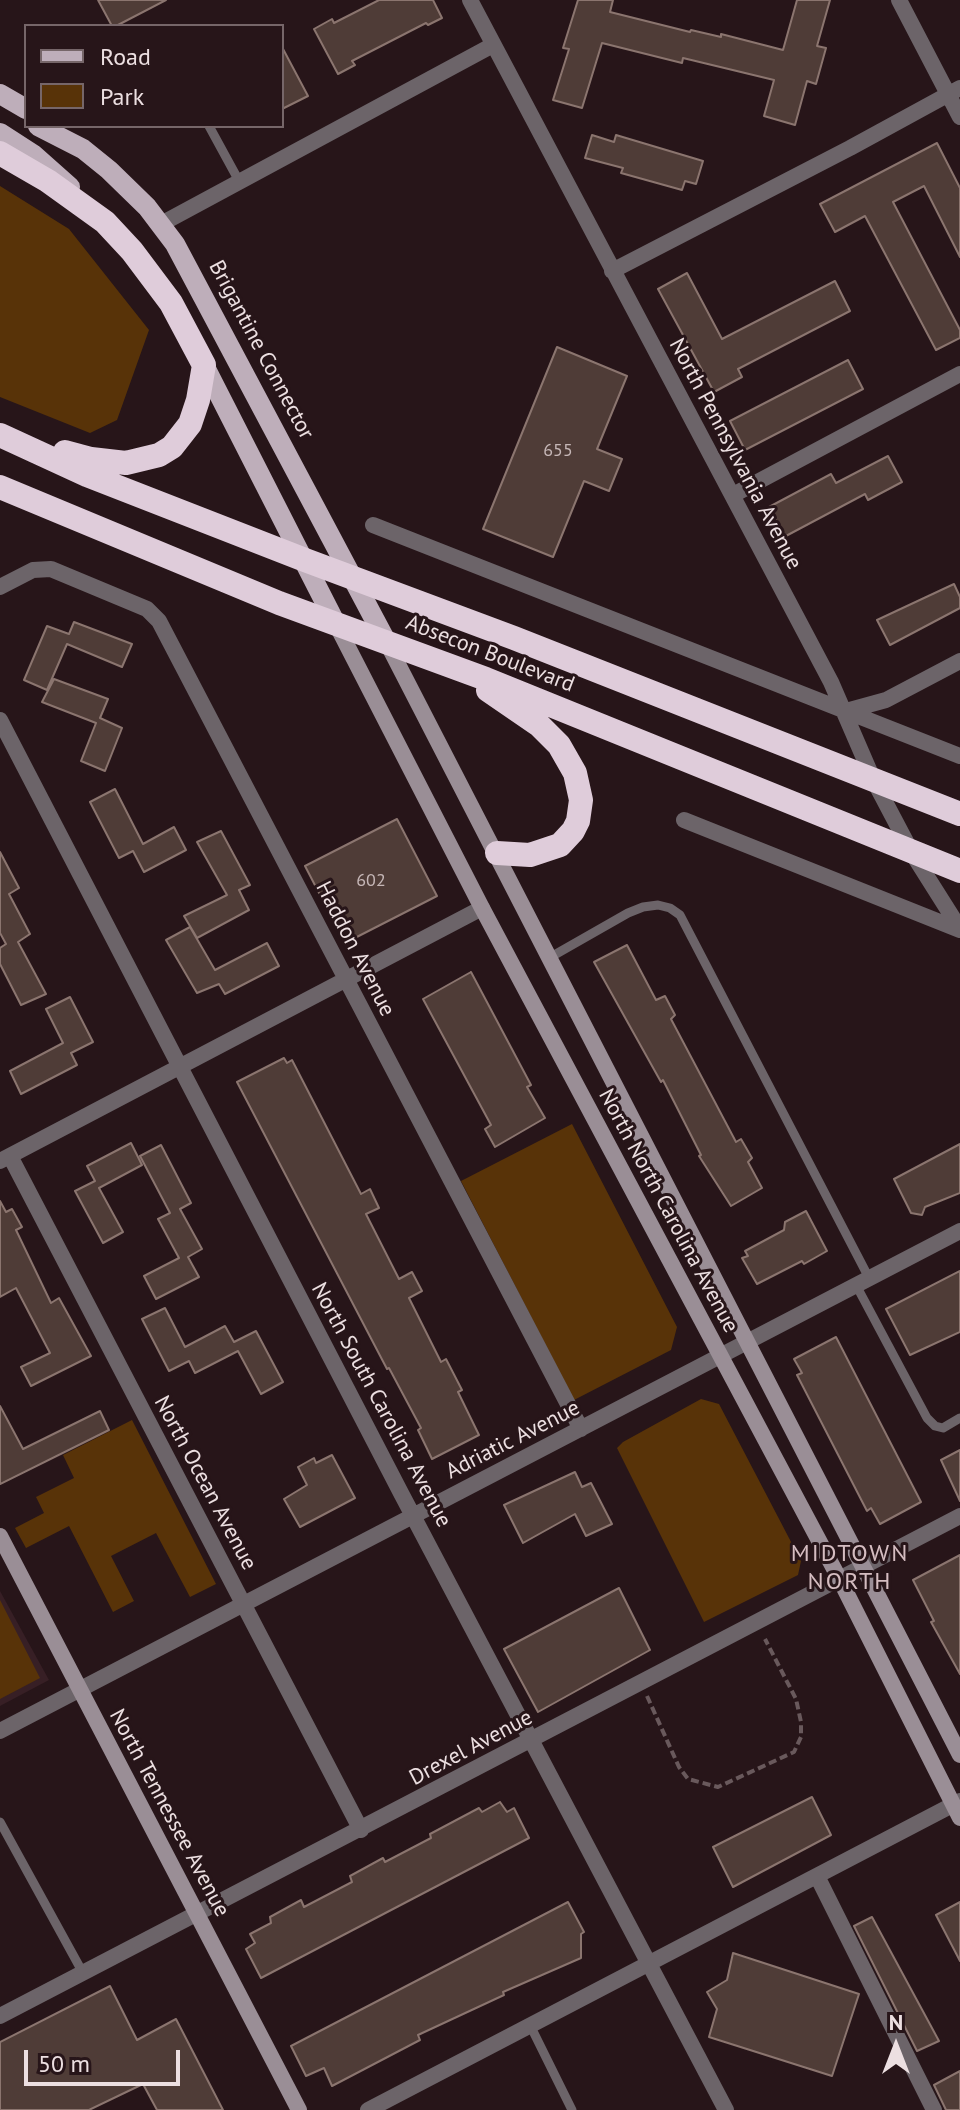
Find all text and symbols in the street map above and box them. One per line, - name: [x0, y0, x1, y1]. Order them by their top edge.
- legend: [24, 24, 284, 128]
- text: Road: [100, 41, 151, 72]
- text: Park: [100, 81, 144, 112]
- street label: Brigantine Connector: [203, 256, 319, 444]
- street label: North Pennsylvania Avenue: [663, 334, 807, 574]
- house number: 655: [543, 440, 573, 462]
- street label: Absecon Boulevard: [402, 610, 578, 698]
- house number: 602: [356, 870, 386, 892]
- street label: Haddon Avenue: [310, 877, 400, 1021]
- street label: North North Carolina Avenue: [592, 1085, 744, 1337]
- street label: North South Carolina Avenue: [305, 1278, 457, 1532]
- street label: North Ocean Avenue: [148, 1391, 262, 1575]
- street label: Adriatic Avenue: [442, 1395, 584, 1485]
- district label: MIDTOWN NORTH: [791, 1540, 909, 1596]
- street label: North Tennessee Avenue: [103, 1705, 235, 1921]
- street label: Drexel Avenue: [405, 1705, 537, 1791]
- north arrow: [856, 2006, 936, 2086]
- text: N: [889, 2008, 903, 2036]
- scale bar: [28, 2034, 184, 2084]
- text: 50 m: [38, 2048, 90, 2079]

